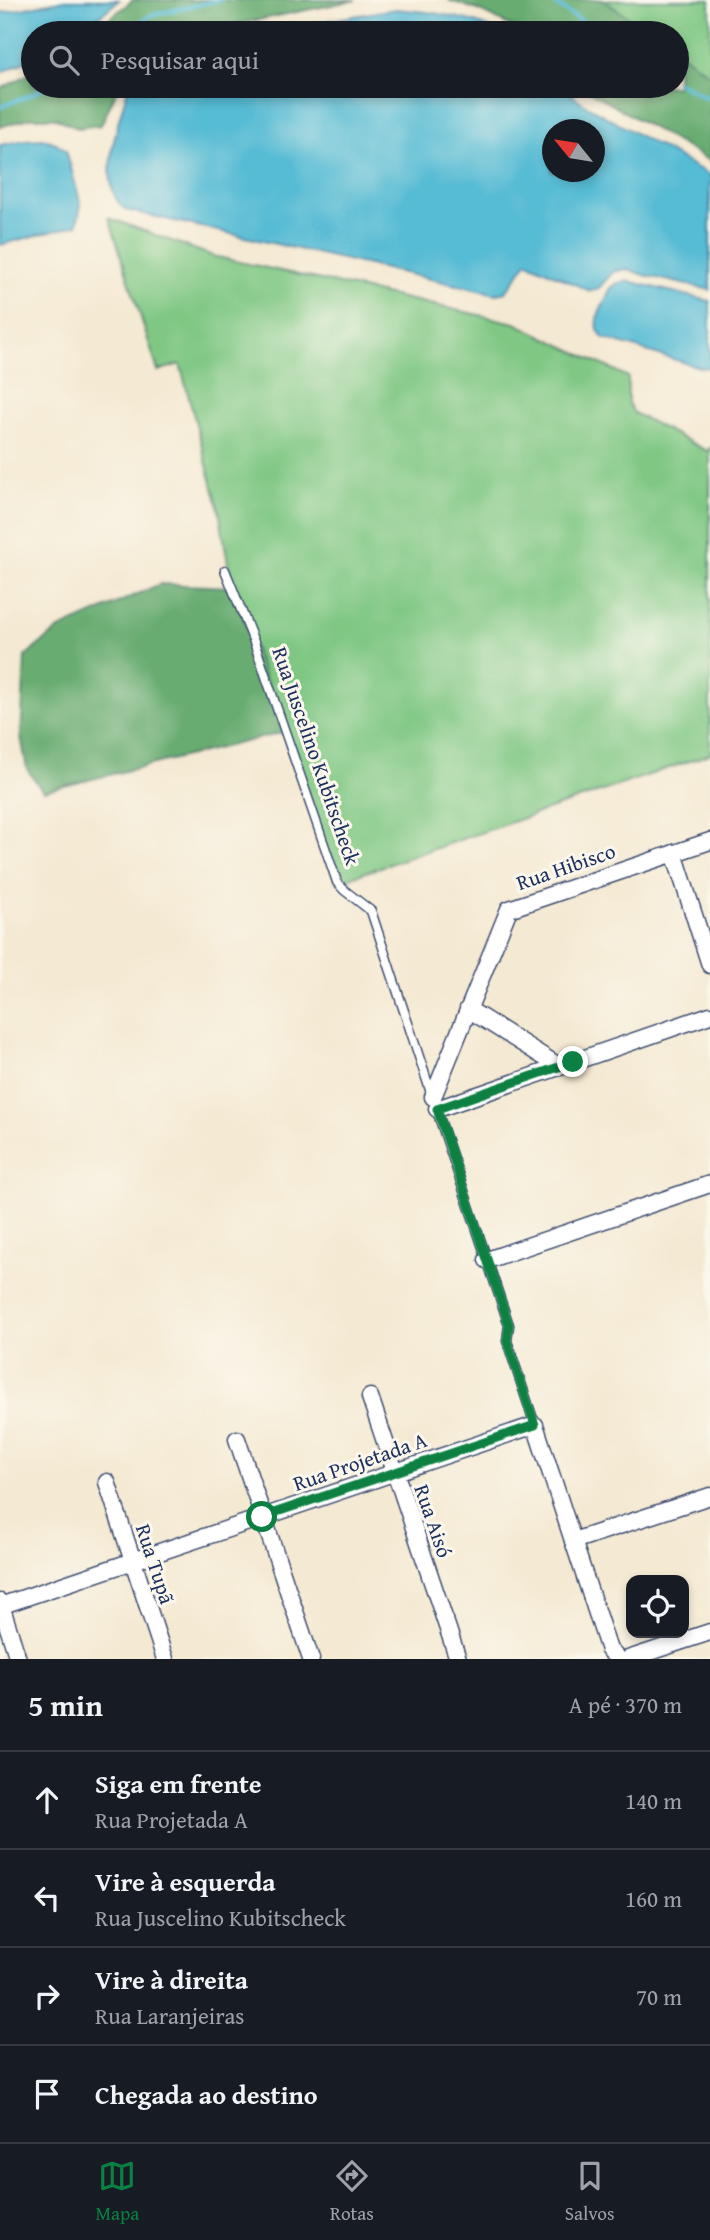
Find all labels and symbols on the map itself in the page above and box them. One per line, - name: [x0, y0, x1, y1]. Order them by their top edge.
- north arrow: [542, 119, 605, 182]
- street label: Rua Juscelino Kubitscheck: [265, 643, 369, 869]
- street label: Rua Hibisco: [512, 835, 620, 898]
- route end: [557, 1046, 588, 1077]
- street label: Rua Projetada A: [289, 1424, 431, 1499]
- street label: Rua Aisó: [406, 1480, 460, 1562]
- route start: [246, 1501, 277, 1532]
- street label: Rua Tupã: [128, 1520, 183, 1608]

